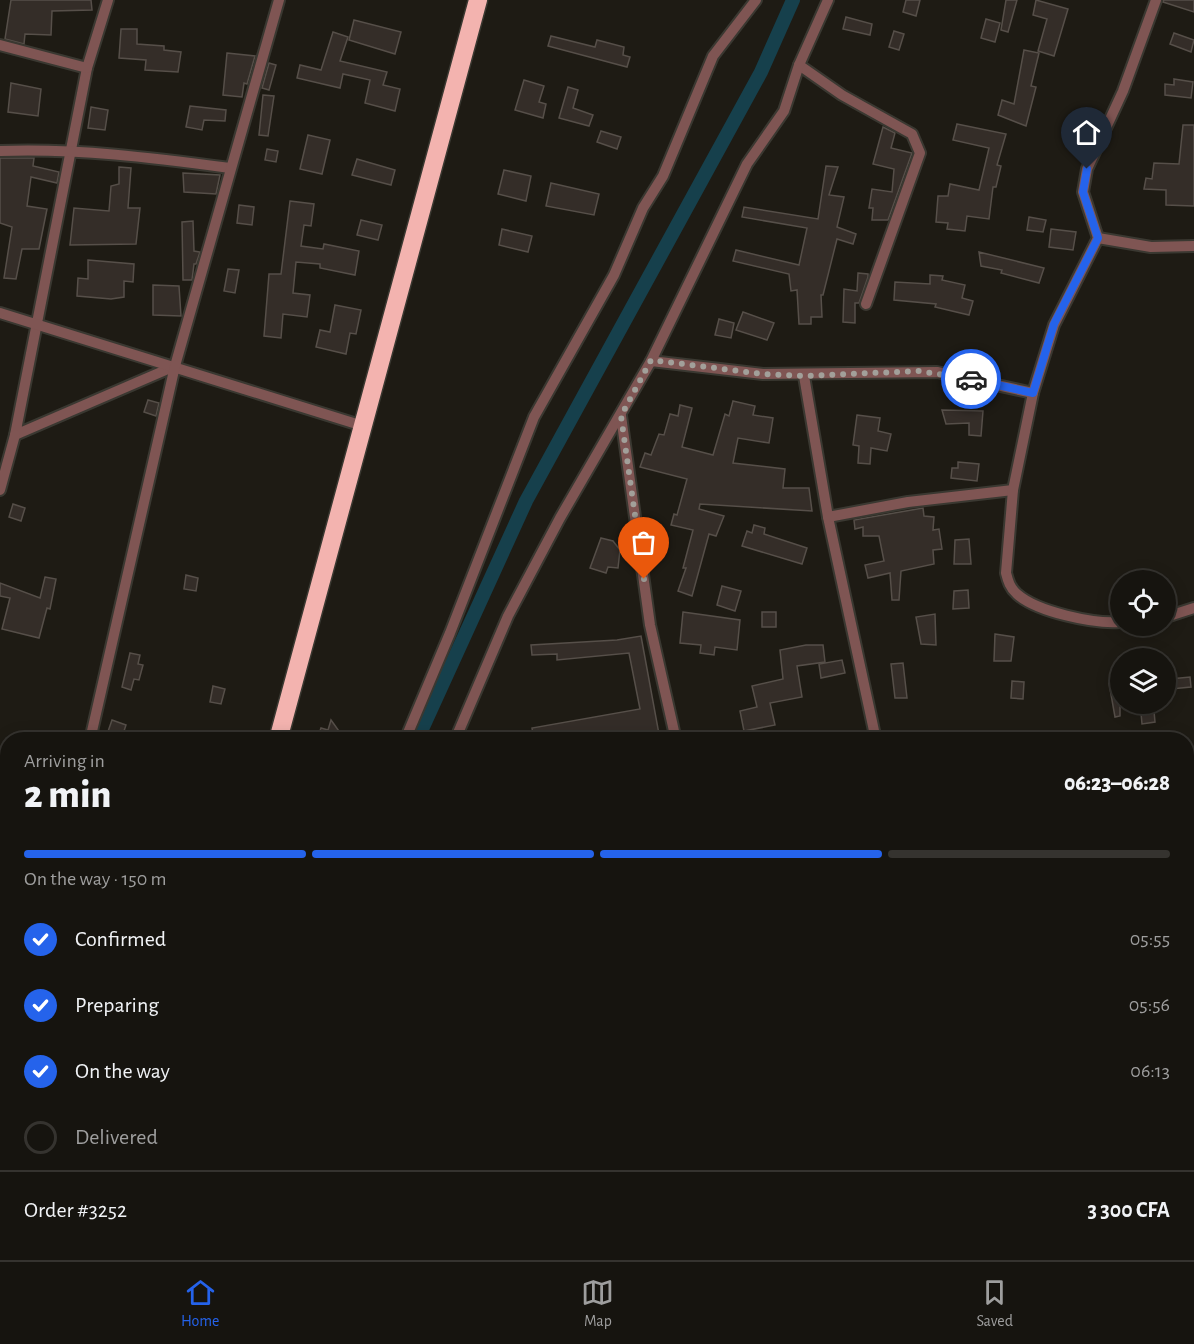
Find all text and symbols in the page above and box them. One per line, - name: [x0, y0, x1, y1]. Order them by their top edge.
- pin: [1061, 107, 1112, 169]
- icon: home: [1070, 116, 1103, 149]
- courier: [941, 349, 1001, 409]
- icon: car: [955, 363, 988, 396]
- pin: [618, 517, 669, 579]
- icon: bag: [627, 526, 660, 559]
- map controls: [1110, 570, 1176, 714]
- button: locate: [1110, 570, 1176, 636]
- button: layers: [1110, 648, 1176, 714]
- text: Arriving in: [24, 751, 105, 771]
- text: 06:23–06:28: [1064, 772, 1170, 794]
- text: 2 min: [24, 776, 111, 815]
- text: On the way · 150 m: [24, 869, 167, 889]
- icon: check: [24, 923, 57, 956]
- text: Confirmed: [75, 928, 166, 950]
- text: 05:55: [1130, 929, 1170, 949]
- icon: check: [24, 989, 57, 1022]
- text: Preparing: [75, 994, 159, 1016]
- text: 05:56: [1129, 995, 1170, 1015]
- icon: check: [24, 1055, 57, 1088]
- text: On the way: [75, 1060, 170, 1082]
- text: 06:13: [1130, 1061, 1170, 1081]
- text: Delivered: [75, 1126, 158, 1148]
- text: Order #3252: [24, 1199, 127, 1221]
- text: 3 300 CFA: [1087, 1199, 1170, 1221]
- tab: Home: [181, 1276, 219, 1331]
- tab: Map: [581, 1276, 614, 1331]
- tab: Saved: [976, 1276, 1013, 1331]

